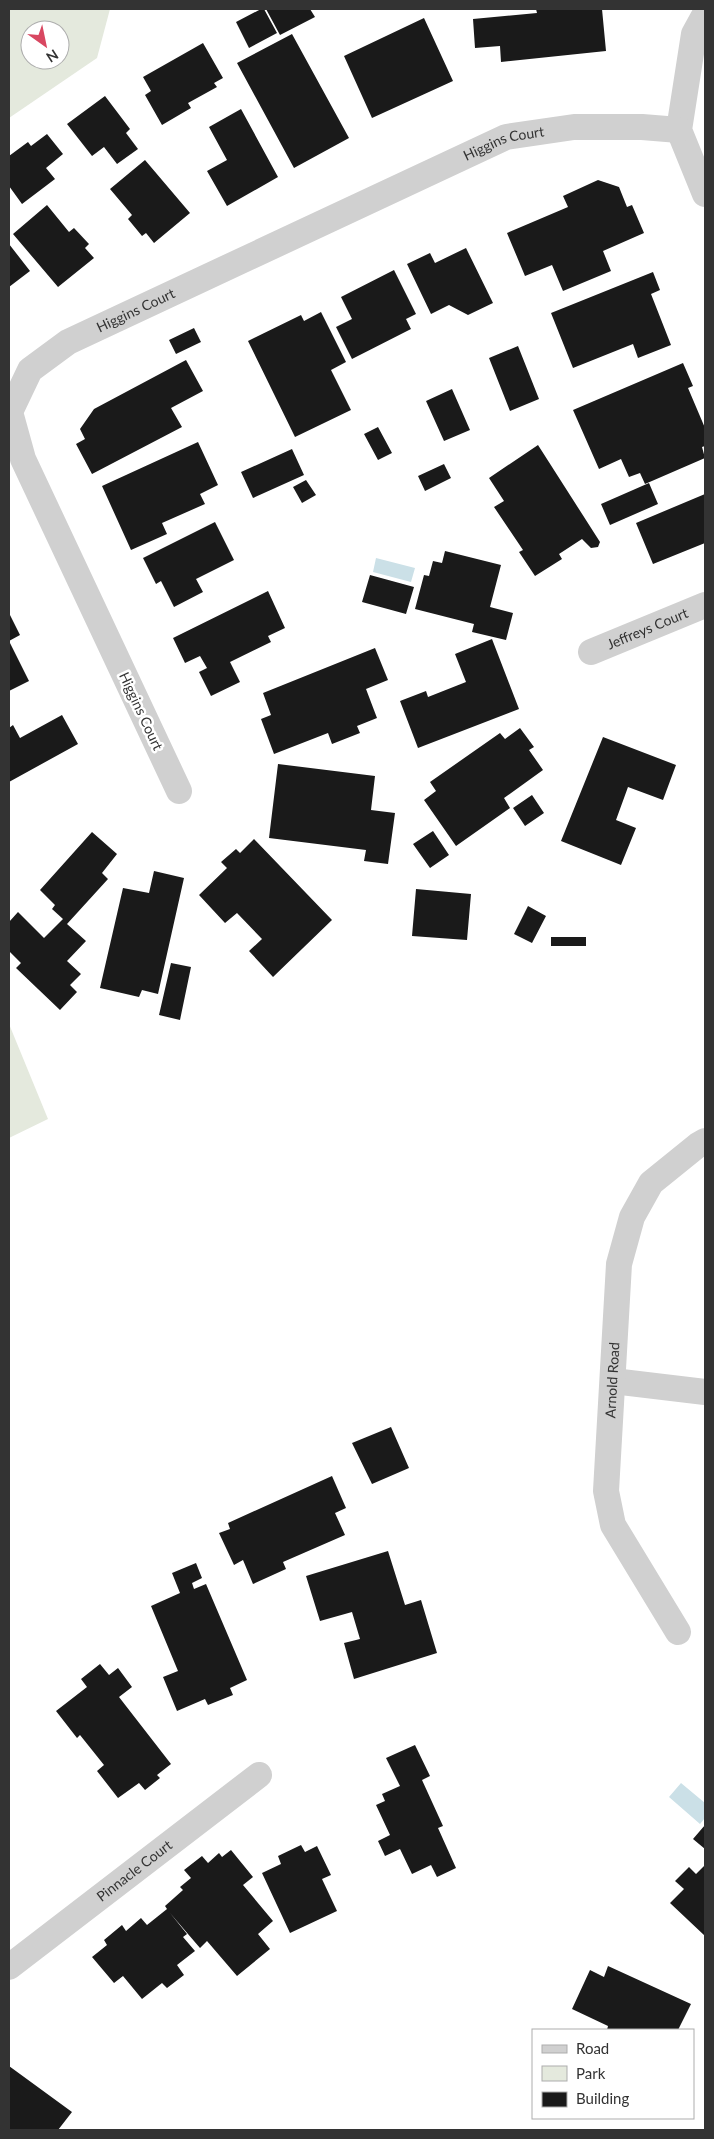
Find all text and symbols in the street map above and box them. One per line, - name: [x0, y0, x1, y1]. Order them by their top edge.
- north arrow: [20, 20, 70, 70]
- text: N: [43, 46, 62, 66]
- street label: Higgins Court: [460, 123, 545, 164]
- street label: Higgins Court: [94, 284, 177, 335]
- street label: Jeffreys Court: [604, 604, 690, 653]
- street label: Higgins Court: [116, 669, 167, 753]
- street label: Arnold Road: [601, 1342, 623, 1419]
- street label: Pinnacle Court: [93, 1836, 175, 1905]
- legend: [532, 2029, 694, 2119]
- text: Road: [576, 2039, 609, 2057]
- text: Park: [576, 2064, 606, 2082]
- text: Building: [576, 2089, 629, 2107]

